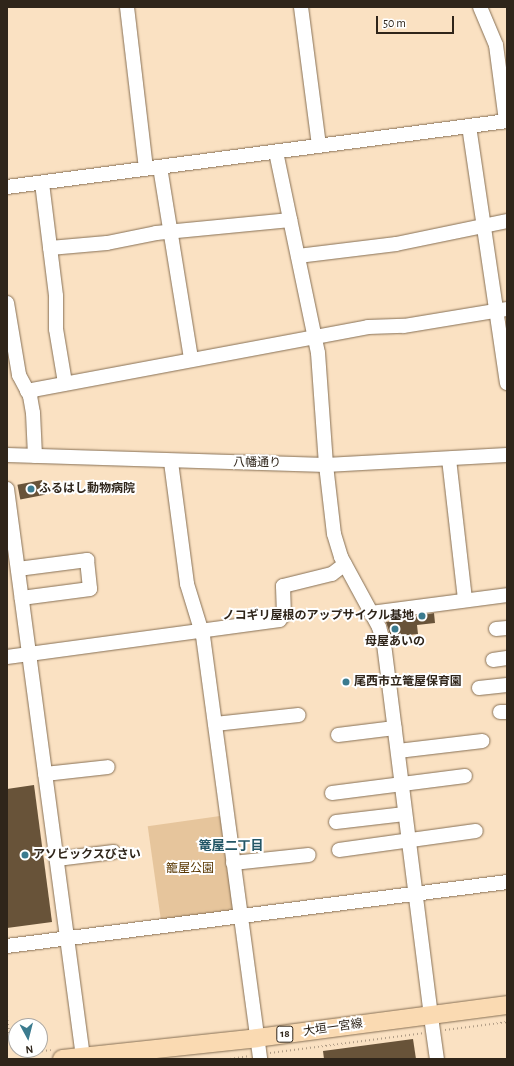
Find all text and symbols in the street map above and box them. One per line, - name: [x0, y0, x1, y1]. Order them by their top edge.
- scale bar: [378, 8, 456, 34]
- text: 50 m: [383, 17, 406, 29]
- street label: 八幡通り: [233, 455, 281, 471]
- place label: ふるはし動物病院: [39, 482, 135, 496]
- marker: ふるはし動物病院: [26, 484, 36, 494]
- place label: ノコギリ屋根のアップサイクル基地: [222, 609, 414, 623]
- marker: ノコギリ屋根のアップサイクル基地: [417, 611, 427, 621]
- marker: 母屋あいの: [390, 624, 400, 634]
- place label: 母屋あいの: [365, 635, 425, 649]
- place label: 尾西市立篭屋保育園: [354, 675, 462, 689]
- marker: 尾西市立篭屋保育園: [341, 677, 351, 687]
- district label: 篭屋二丁目: [199, 839, 263, 855]
- place label: アソビックスびさい: [33, 848, 141, 862]
- marker: アソビックスびさい: [20, 850, 30, 860]
- park label: 籠屋公園: [166, 862, 214, 876]
- street label: 大垣一宮線: [302, 1017, 364, 1039]
- north arrow: [8, 1018, 48, 1058]
- road number: 18: [276, 1025, 294, 1043]
- text: N: [25, 1043, 34, 1055]

